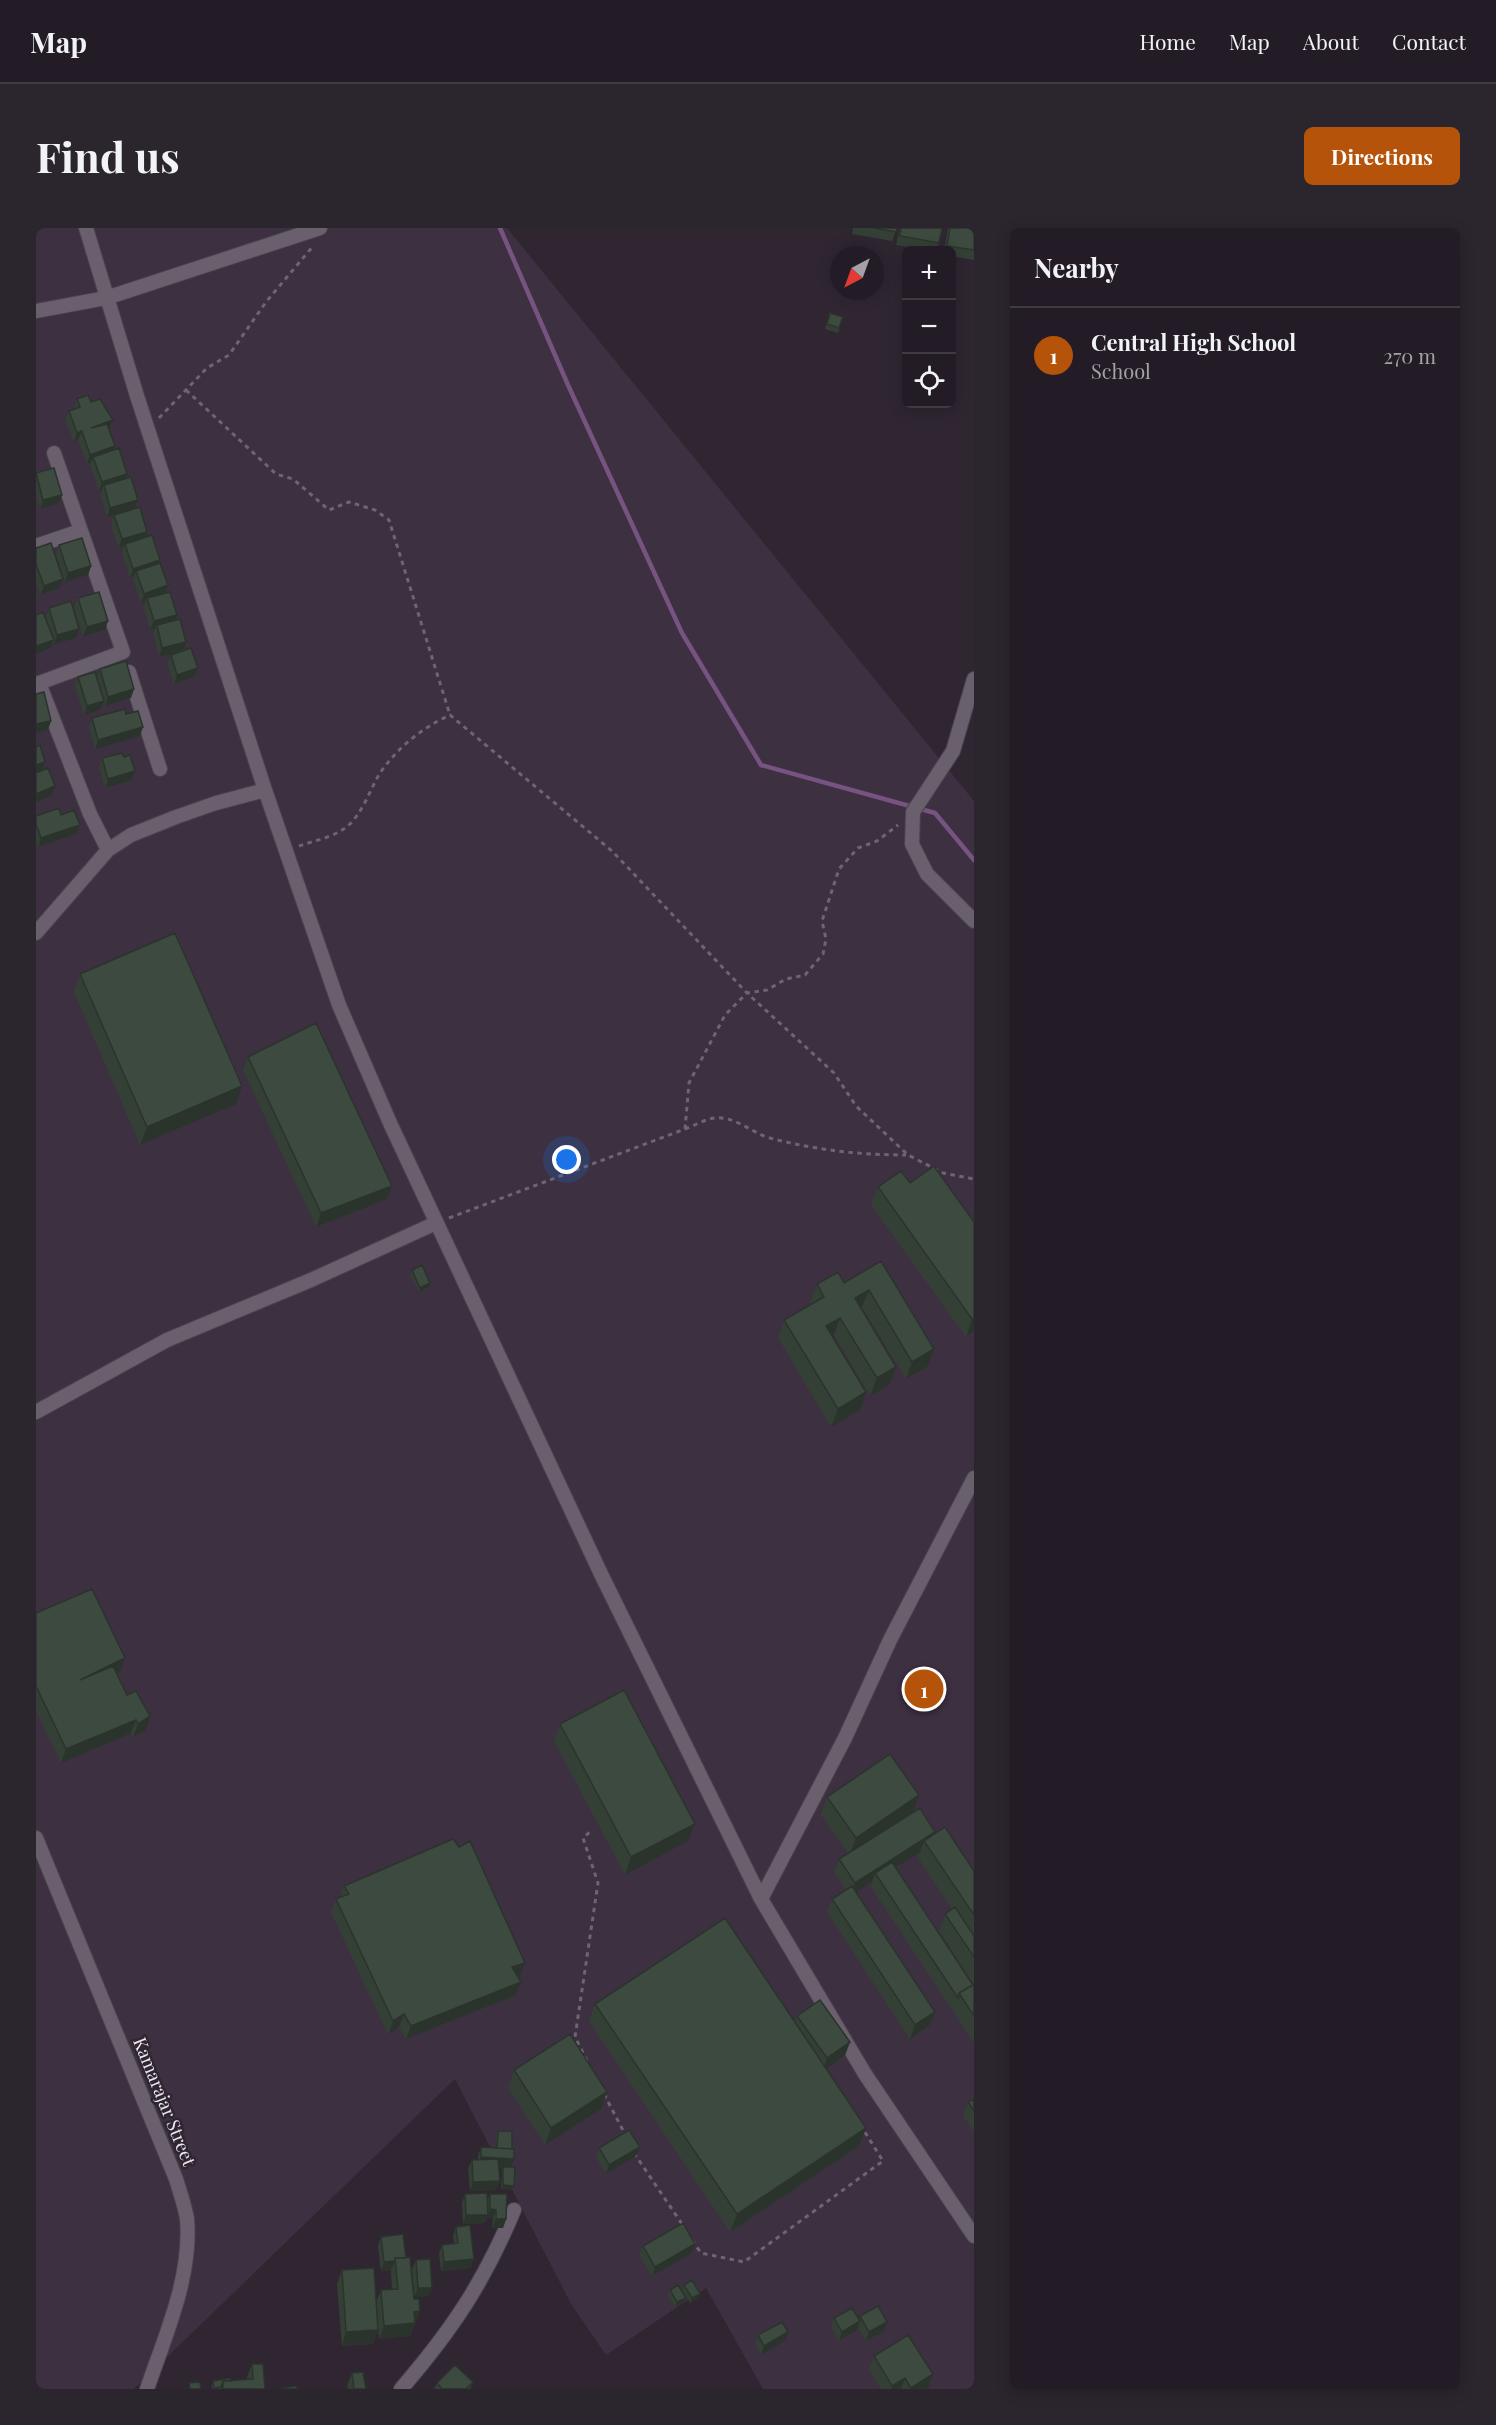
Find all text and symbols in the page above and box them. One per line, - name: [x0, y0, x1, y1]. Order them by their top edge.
- text: Map: [30, 23, 87, 60]
- text: Home: [1140, 27, 1196, 55]
- text: Map: [1229, 27, 1270, 55]
- text: About: [1303, 27, 1359, 55]
- text: Contact: [1392, 27, 1466, 55]
- button: Directions: [1304, 127, 1460, 185]
- text: Find us: [36, 128, 180, 184]
- north arrow: [830, 246, 884, 300]
- map controls: [902, 246, 956, 408]
- button: +: [902, 246, 956, 300]
- text: Nearby: [1034, 250, 1119, 285]
- button: −: [902, 300, 956, 354]
- text: Central High School: [1091, 327, 1296, 357]
- text: 1: [1050, 342, 1057, 369]
- text: 270 m: [1384, 342, 1436, 369]
- button: locate: [902, 354, 956, 408]
- text: School: [1091, 357, 1151, 384]
- your location: [552, 1145, 581, 1174]
- pin: 1: [904, 1666, 944, 1712]
- street label: Kamarajar Street: [128, 2034, 202, 2170]

